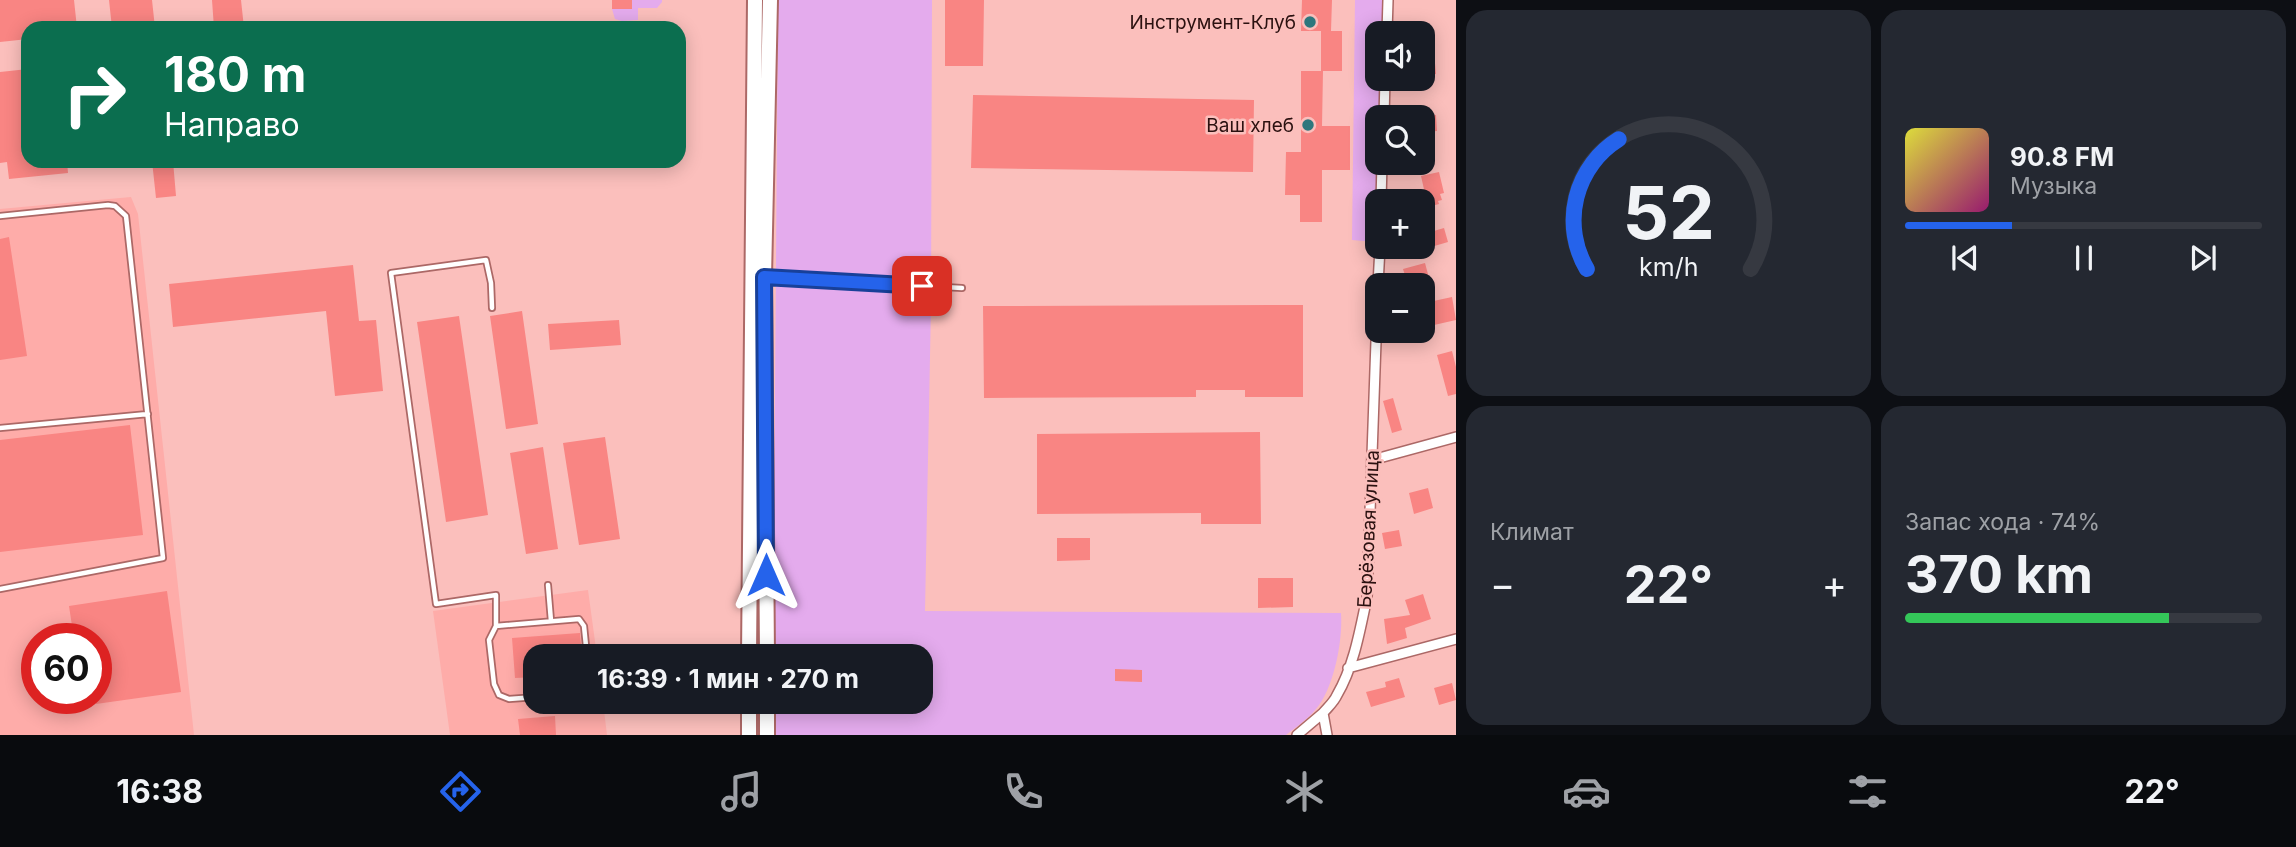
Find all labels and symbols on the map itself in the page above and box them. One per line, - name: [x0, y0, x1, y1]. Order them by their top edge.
- place label: Инструмент-Клуб: [1129, 11, 1296, 34]
- marker: Инструмент-Клуб: [1302, 14, 1318, 30]
- place label: Ваш хлеб: [1206, 114, 1294, 137]
- marker: Ваш хлеб: [1300, 117, 1316, 133]
- pin: [892, 256, 952, 316]
- street label: Берёзовая улица: [1353, 449, 1384, 609]
- position arrow: [729, 538, 803, 612]
- speed limit sign: 60: [21, 623, 112, 714]

